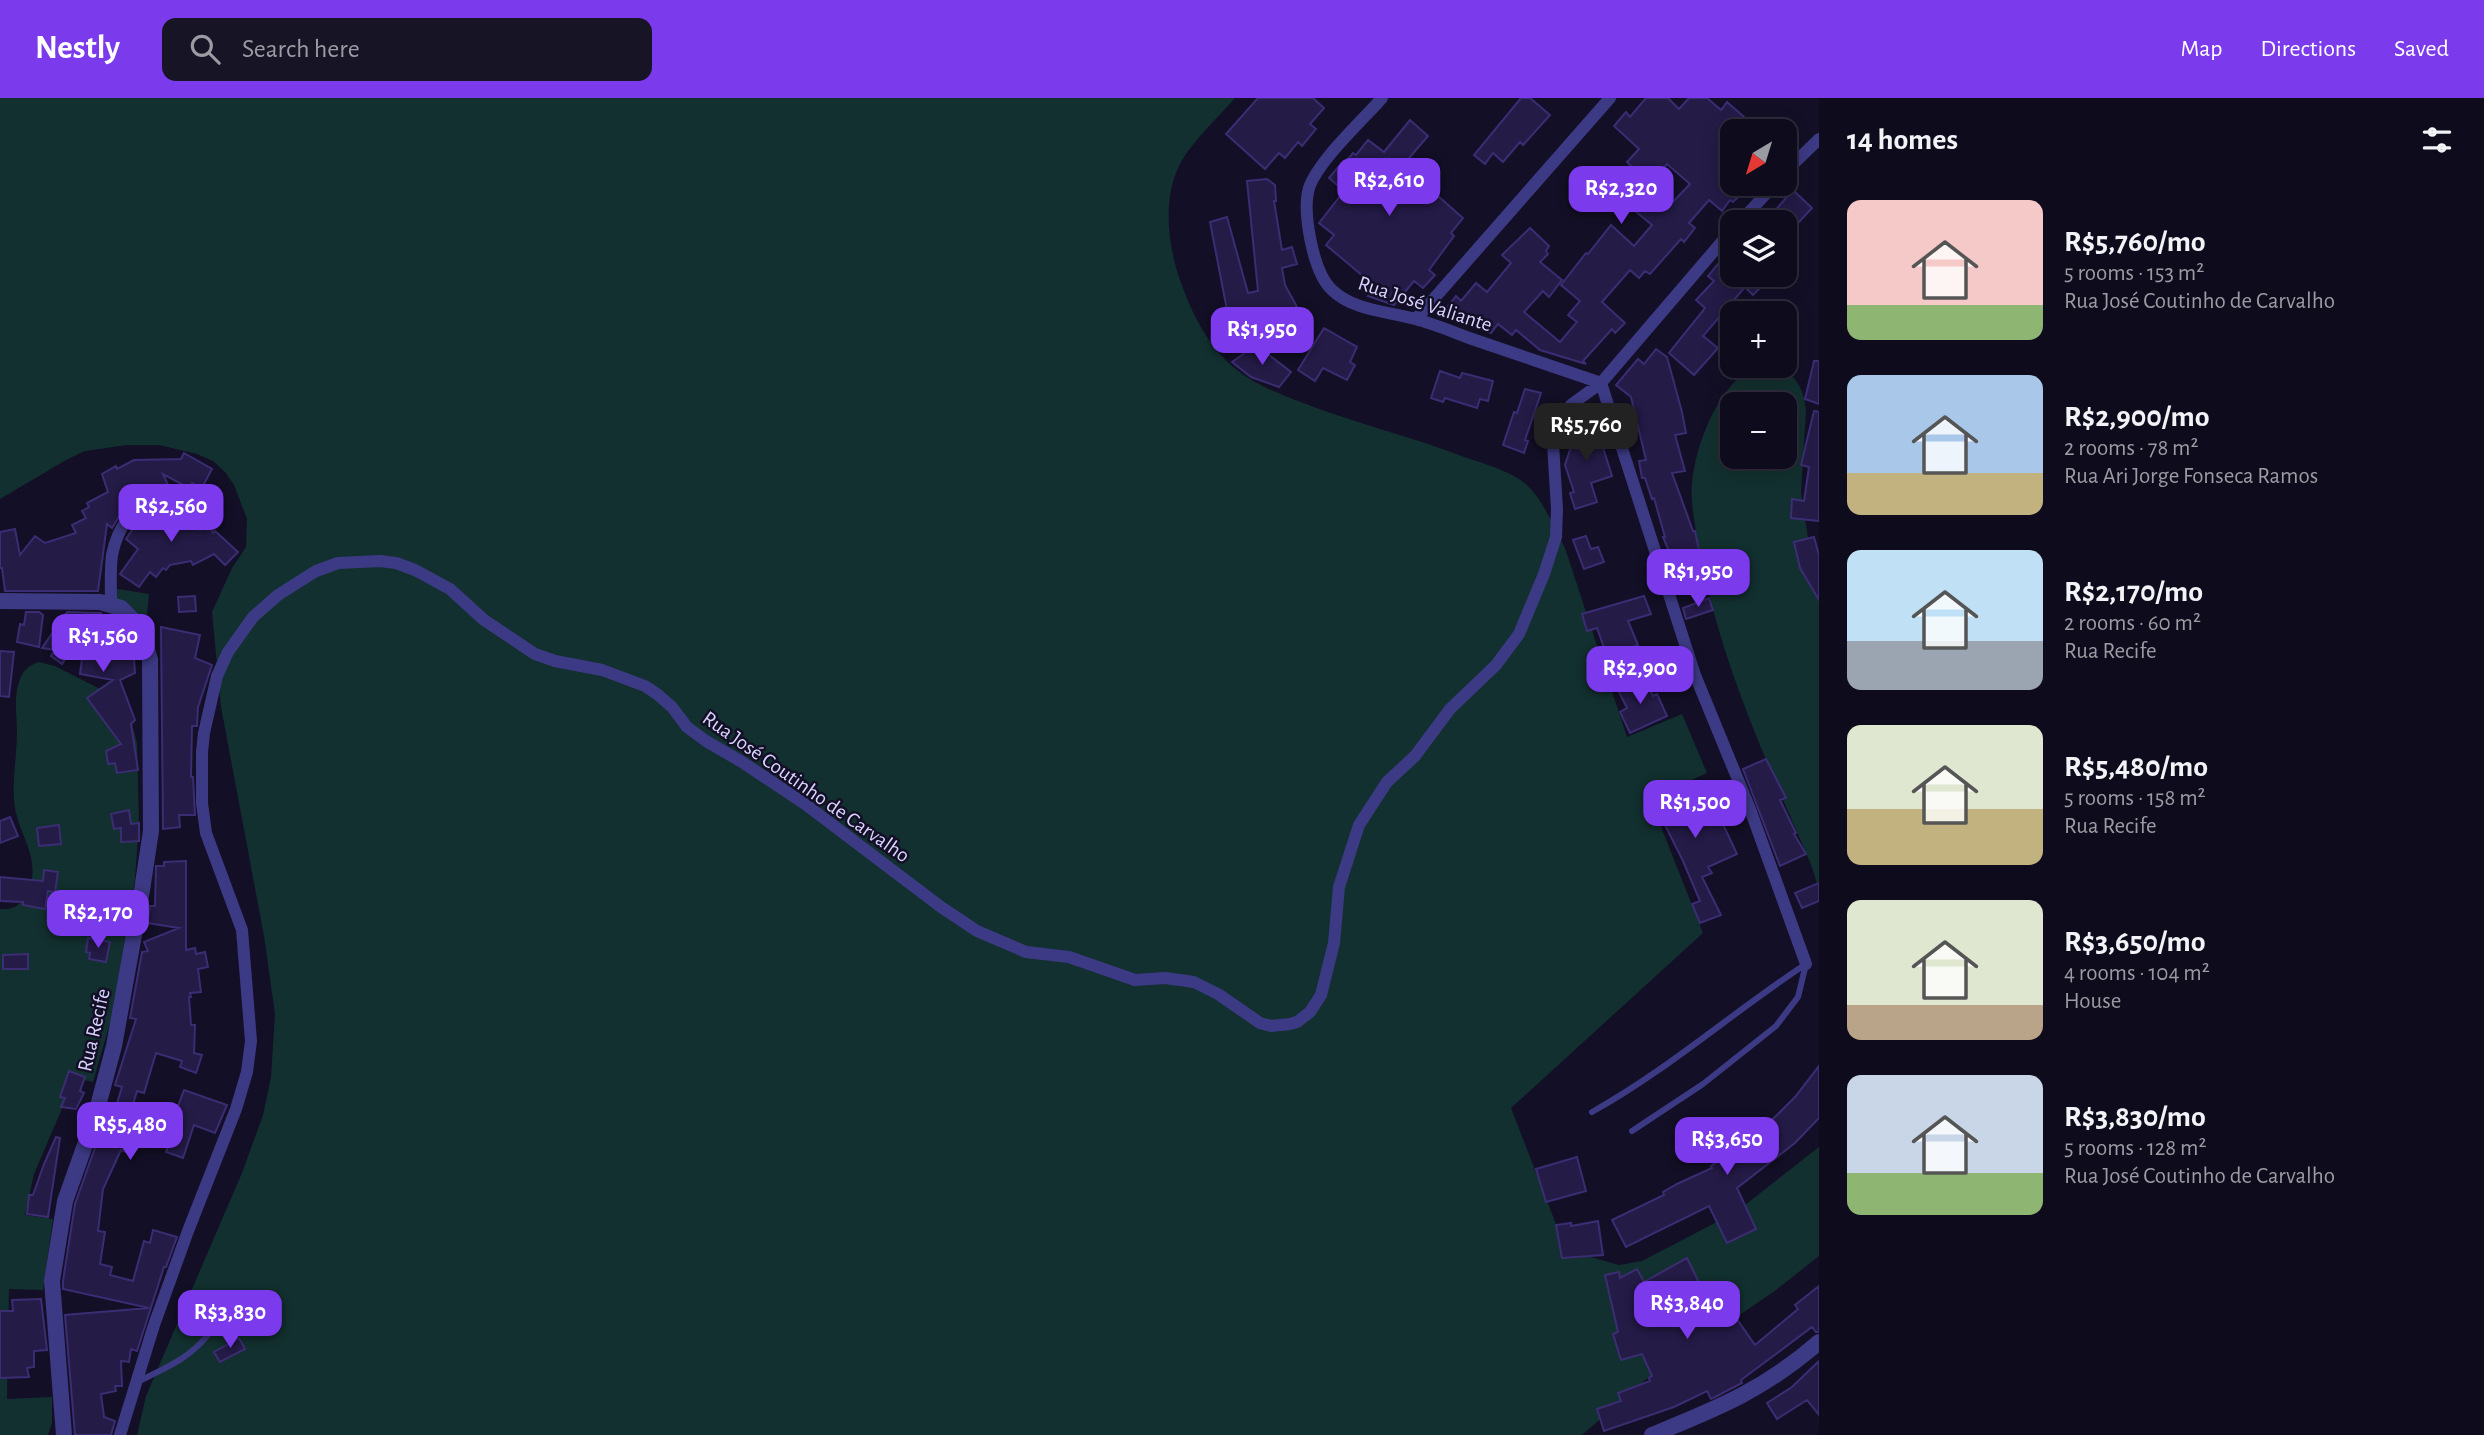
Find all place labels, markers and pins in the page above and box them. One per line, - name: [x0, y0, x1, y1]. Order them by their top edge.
- pin: R$2,610: [1324, 158, 1454, 218]
- pin: R$2,320: [1556, 166, 1686, 226]
- pin: R$1,950: [1197, 308, 1327, 367]
- pin: R$5,760: [1521, 404, 1651, 463]
- pin: R$2,560: [106, 484, 236, 544]
- pin: R$1,950: [1633, 550, 1763, 609]
- pin: R$1,560: [38, 614, 168, 674]
- pin: R$2,900: [1575, 646, 1705, 706]
- pin: R$1,500: [1630, 780, 1760, 840]
- pin: R$2,170: [33, 890, 163, 950]
- pin: R$5,480: [65, 1102, 195, 1162]
- pin: R$3,650: [1662, 1118, 1792, 1177]
- pin: R$3,840: [1622, 1282, 1752, 1341]
- pin: R$3,830: [165, 1290, 295, 1350]

